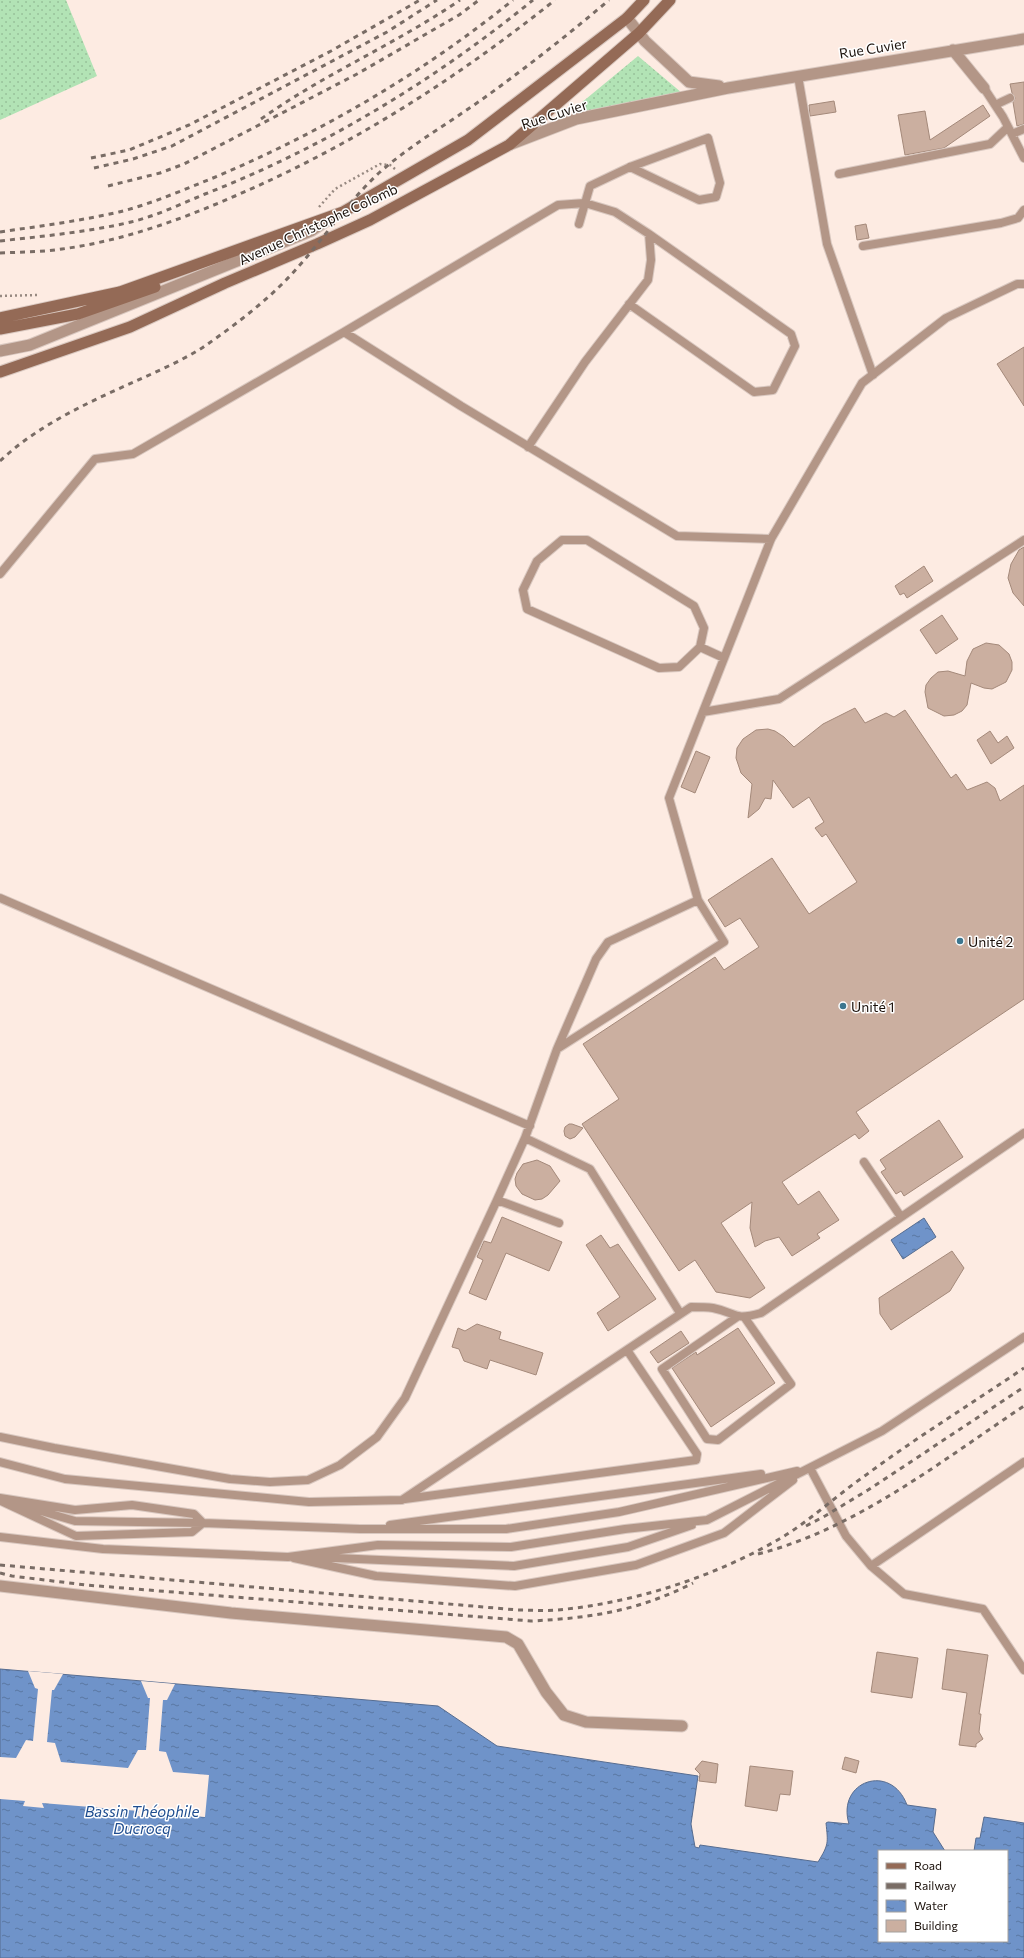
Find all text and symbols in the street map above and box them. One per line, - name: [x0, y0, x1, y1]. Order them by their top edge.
- street label: Rue Cuvier: [838, 34, 908, 62]
- street label: Rue Cuvier: [519, 95, 590, 133]
- street label: Avenue Christophe Colomb: [236, 180, 400, 268]
- place label: Unité 2: [968, 933, 1014, 950]
- marker: Unité 2: [955, 936, 965, 946]
- place label: Unité 1: [851, 998, 895, 1015]
- marker: Unité 1: [838, 1001, 848, 1011]
- water label: Bassin Théophile Ducrocq: [85, 1802, 199, 1837]
- legend: [878, 1850, 1008, 1942]
- text: Road: [914, 1858, 942, 1872]
- text: Railway: [914, 1878, 956, 1892]
- text: Water: [914, 1898, 948, 1912]
- text: Building: [914, 1918, 958, 1932]

